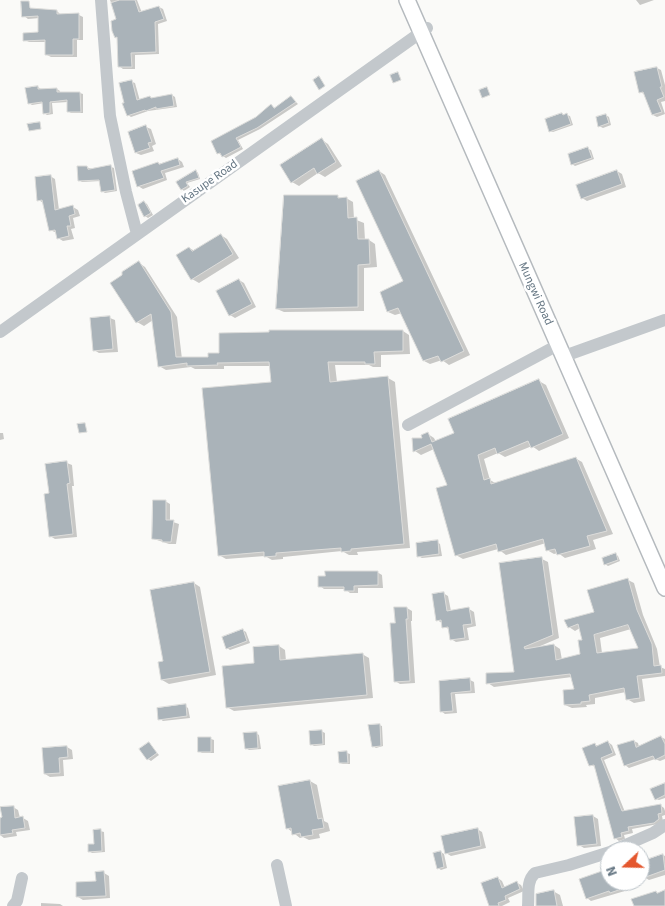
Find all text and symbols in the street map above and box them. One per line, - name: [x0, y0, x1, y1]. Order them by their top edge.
- street label: Kasupe Road: [179, 157, 241, 207]
- street label: Mungwi Road: [515, 260, 555, 328]
- north arrow: [600, 841, 650, 891]
- text: N: [601, 863, 623, 879]

